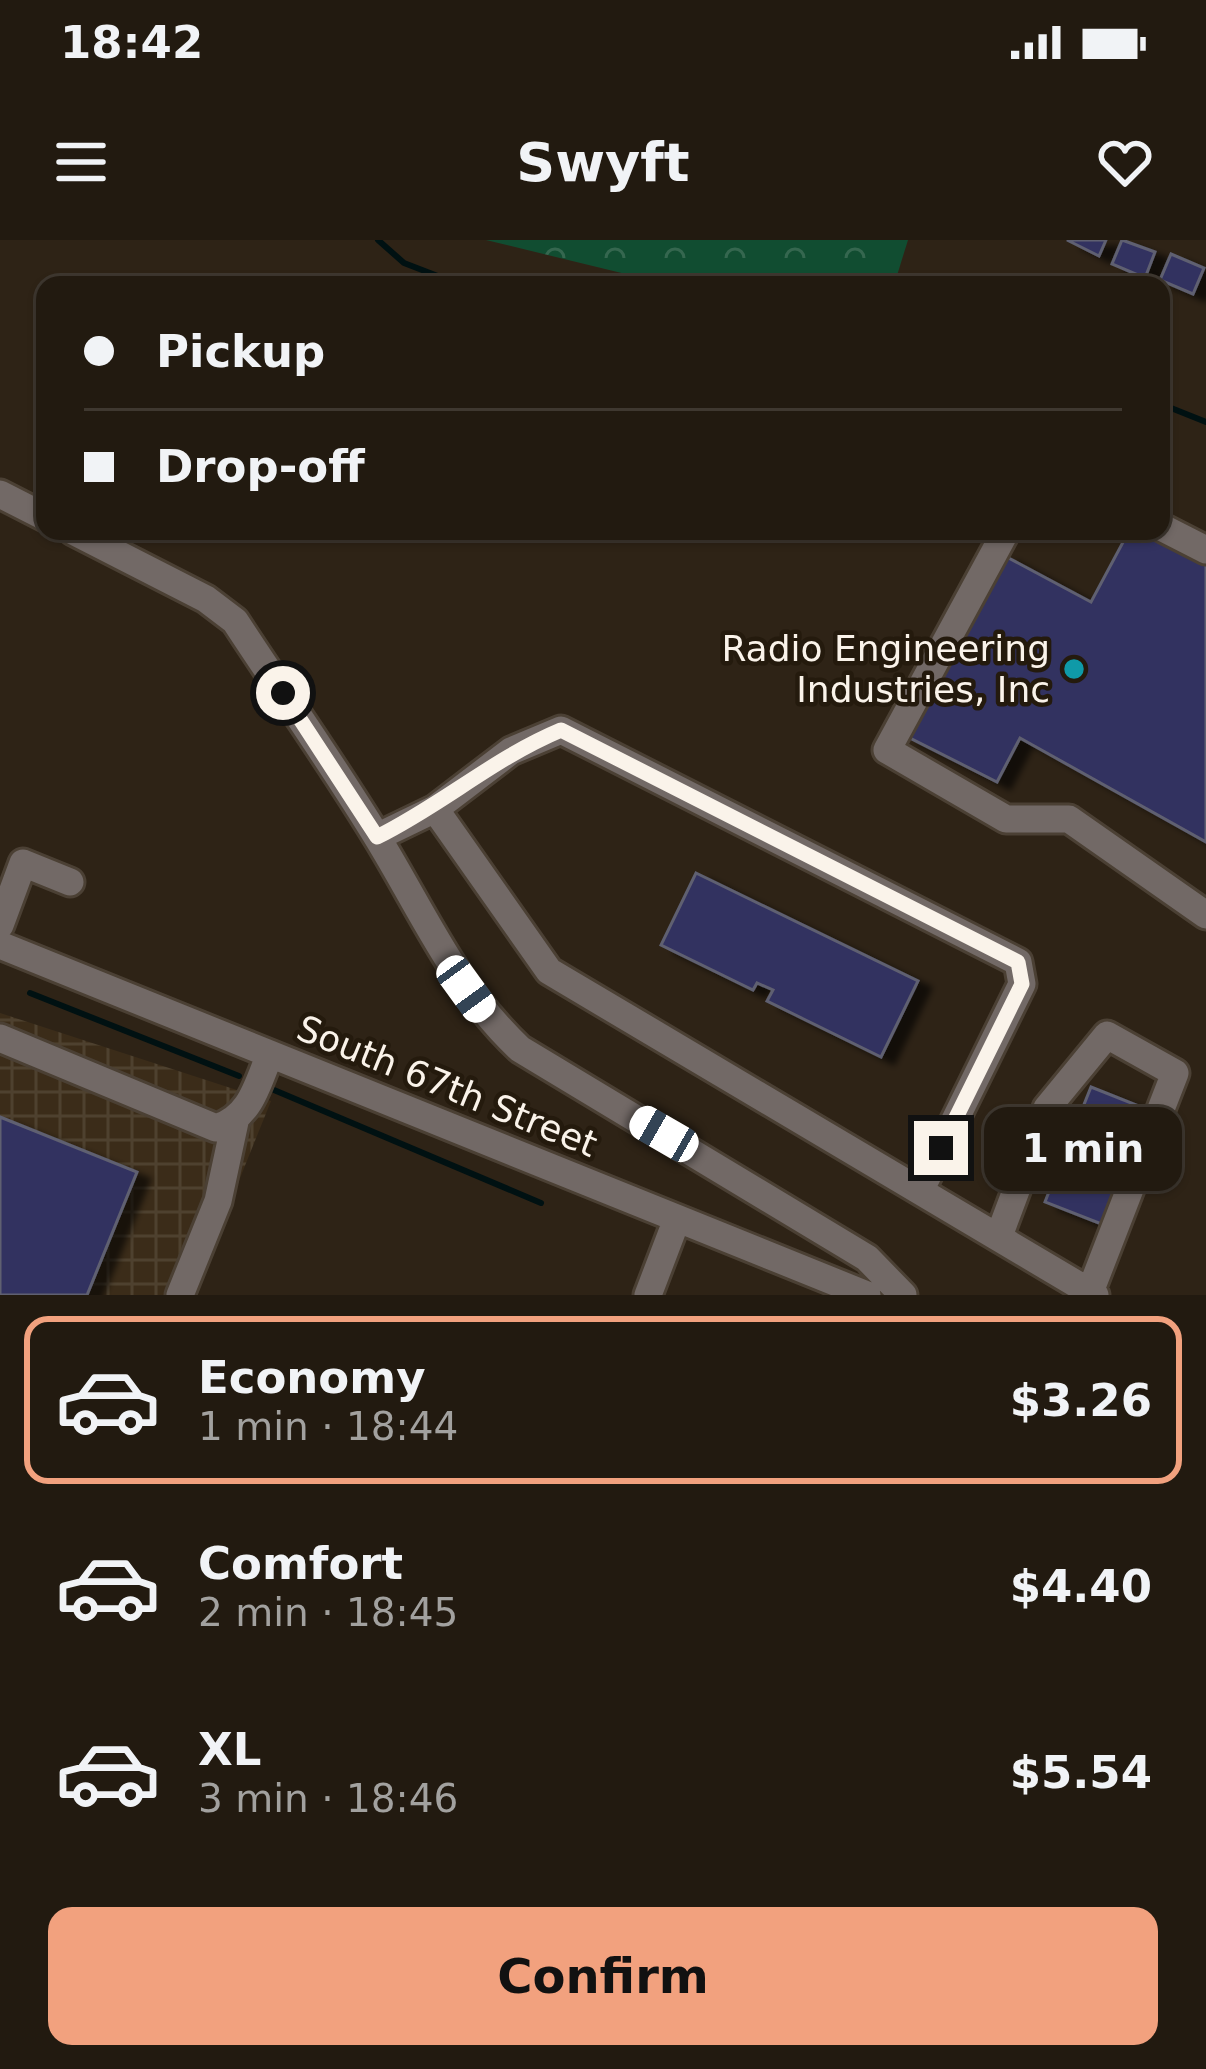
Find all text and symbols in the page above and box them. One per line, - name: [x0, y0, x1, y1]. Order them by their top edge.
- text: 18:42: [60, 16, 203, 69]
- icon: menu: [48, 129, 114, 195]
- icon: heart: [1092, 129, 1158, 195]
- text: Swyft: [516, 131, 690, 194]
- text: Pickup: [156, 325, 325, 378]
- text: Drop-off: [156, 440, 365, 493]
- place label: Radio Engineering Industries, Inc: [721, 628, 1050, 710]
- marker: Radio Engineering Industries, Inc: [1061, 656, 1087, 682]
- route start: [256, 666, 310, 720]
- car: [430, 949, 502, 1029]
- street label: South 67th Street: [291, 1007, 603, 1165]
- car: [624, 1100, 704, 1168]
- callout: 1 min: [983, 1106, 1181, 1190]
- route end: [914, 1121, 968, 1175]
- text: 1 min: [1022, 1126, 1144, 1171]
- icon: car: [54, 1346, 162, 1454]
- text: Economy: [198, 1351, 426, 1404]
- text: $3.26: [1010, 1374, 1152, 1427]
- text: 1 min · 18:44: [198, 1404, 458, 1449]
- icon: car: [54, 1532, 162, 1640]
- text: Comfort: [198, 1537, 403, 1590]
- text: $4.40: [1010, 1560, 1152, 1613]
- text: 2 min · 18:45: [198, 1590, 458, 1635]
- icon: car: [54, 1718, 162, 1826]
- text: XL: [198, 1723, 261, 1776]
- text: $5.54: [1010, 1746, 1152, 1799]
- text: 3 min · 18:46: [198, 1776, 458, 1821]
- button: Confirm: [48, 1907, 1158, 2045]

